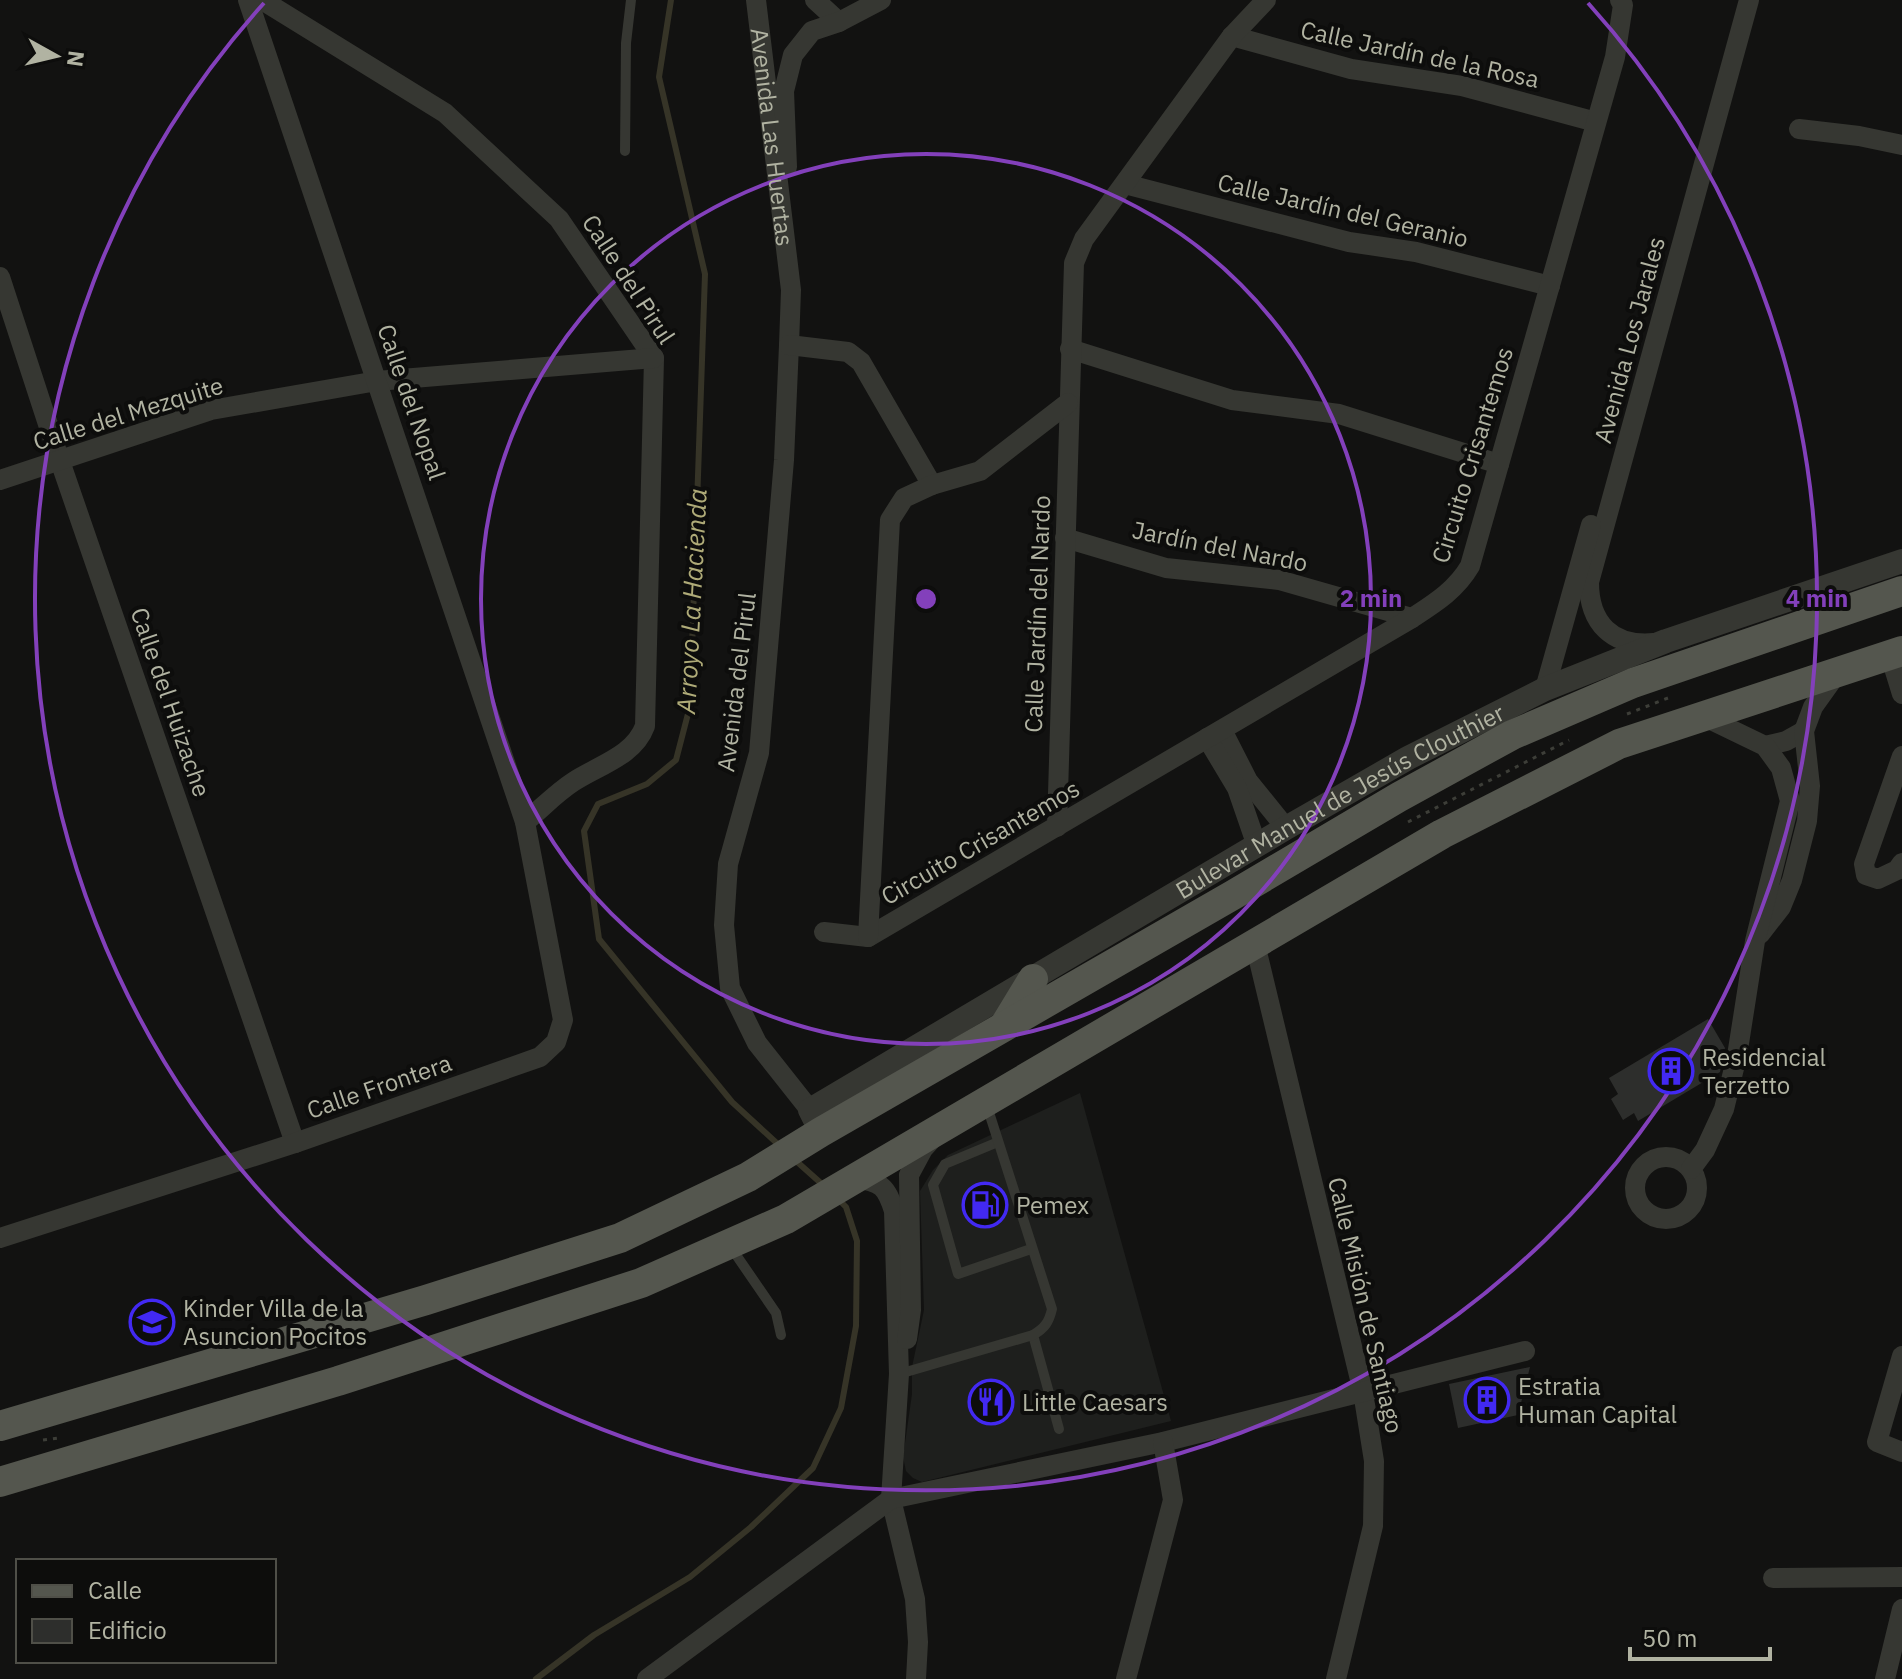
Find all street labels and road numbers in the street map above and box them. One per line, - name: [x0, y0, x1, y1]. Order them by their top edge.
- street label: Calle Jardín de la Rosa: [1298, 13, 1542, 95]
- street label: Avenida Las Huertas: [743, 26, 802, 248]
- street label: Calle Jardín del Geranio: [1215, 166, 1471, 254]
- street label: Calle del Pirul: [575, 208, 683, 350]
- street label: Avenida Los Jarales: [1586, 233, 1672, 447]
- street label: Calle del Nopal: [370, 320, 454, 484]
- street label: Circuito Crisantemos: [1424, 343, 1520, 567]
- street label: Calle del Mezquite: [29, 369, 227, 457]
- street label: Calle Jardín del Nardo: [1017, 495, 1057, 733]
- street label: Jardín del Nardo: [1130, 513, 1310, 579]
- street label: Avenida del Pirul: [709, 590, 763, 774]
- street label: Calle del Huizache: [124, 603, 218, 801]
- street label: Bulevar Manuel de Jesús Clouthier: [1169, 696, 1510, 906]
- street label: Circuito Crisantemos: [875, 772, 1085, 912]
- street label: Calle Frontera: [302, 1046, 456, 1126]
- street label: Calle Misión de Santiago: [1321, 1174, 1411, 1436]

